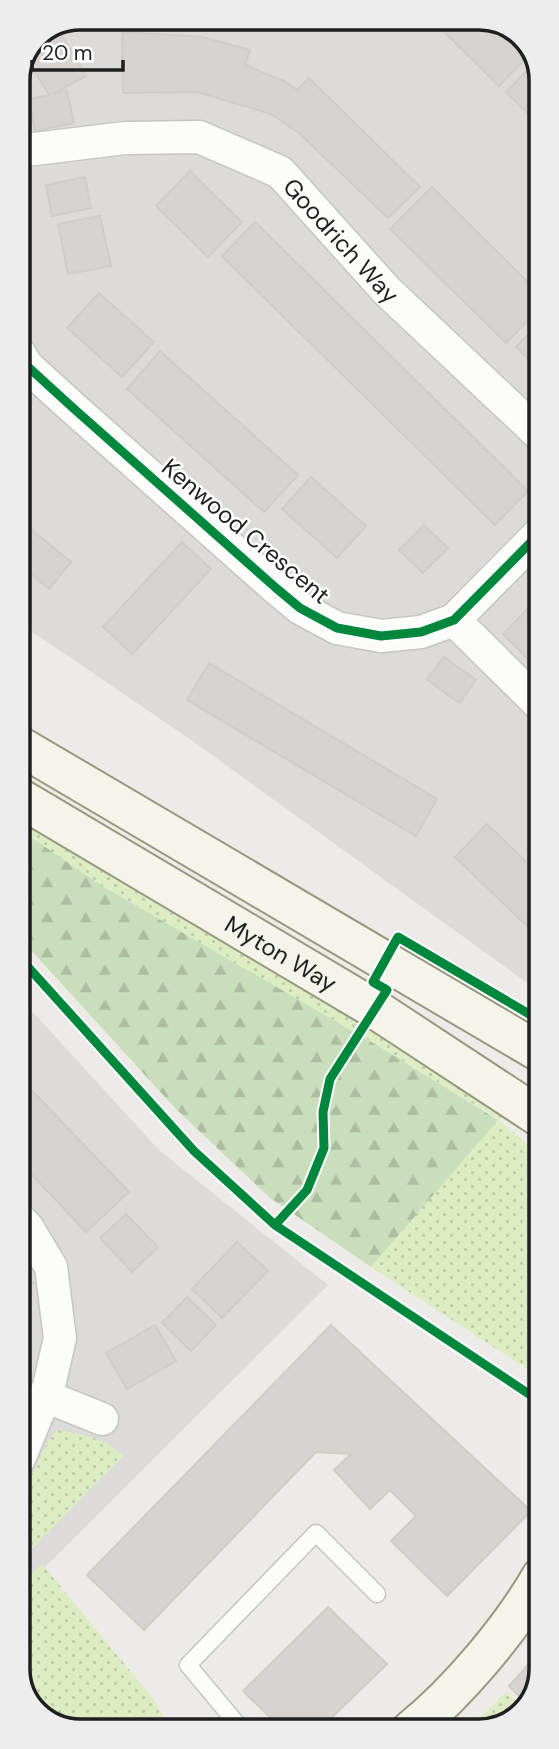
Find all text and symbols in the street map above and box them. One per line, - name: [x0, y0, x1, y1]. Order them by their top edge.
- scale bar: [32, 28, 122, 72]
- text: 20 m: [42, 39, 93, 67]
- street label: Goodrich Way: [277, 171, 406, 310]
- street label: Kenwood Crescent: [156, 452, 336, 610]
- street label: Myton Way: [219, 908, 343, 999]

